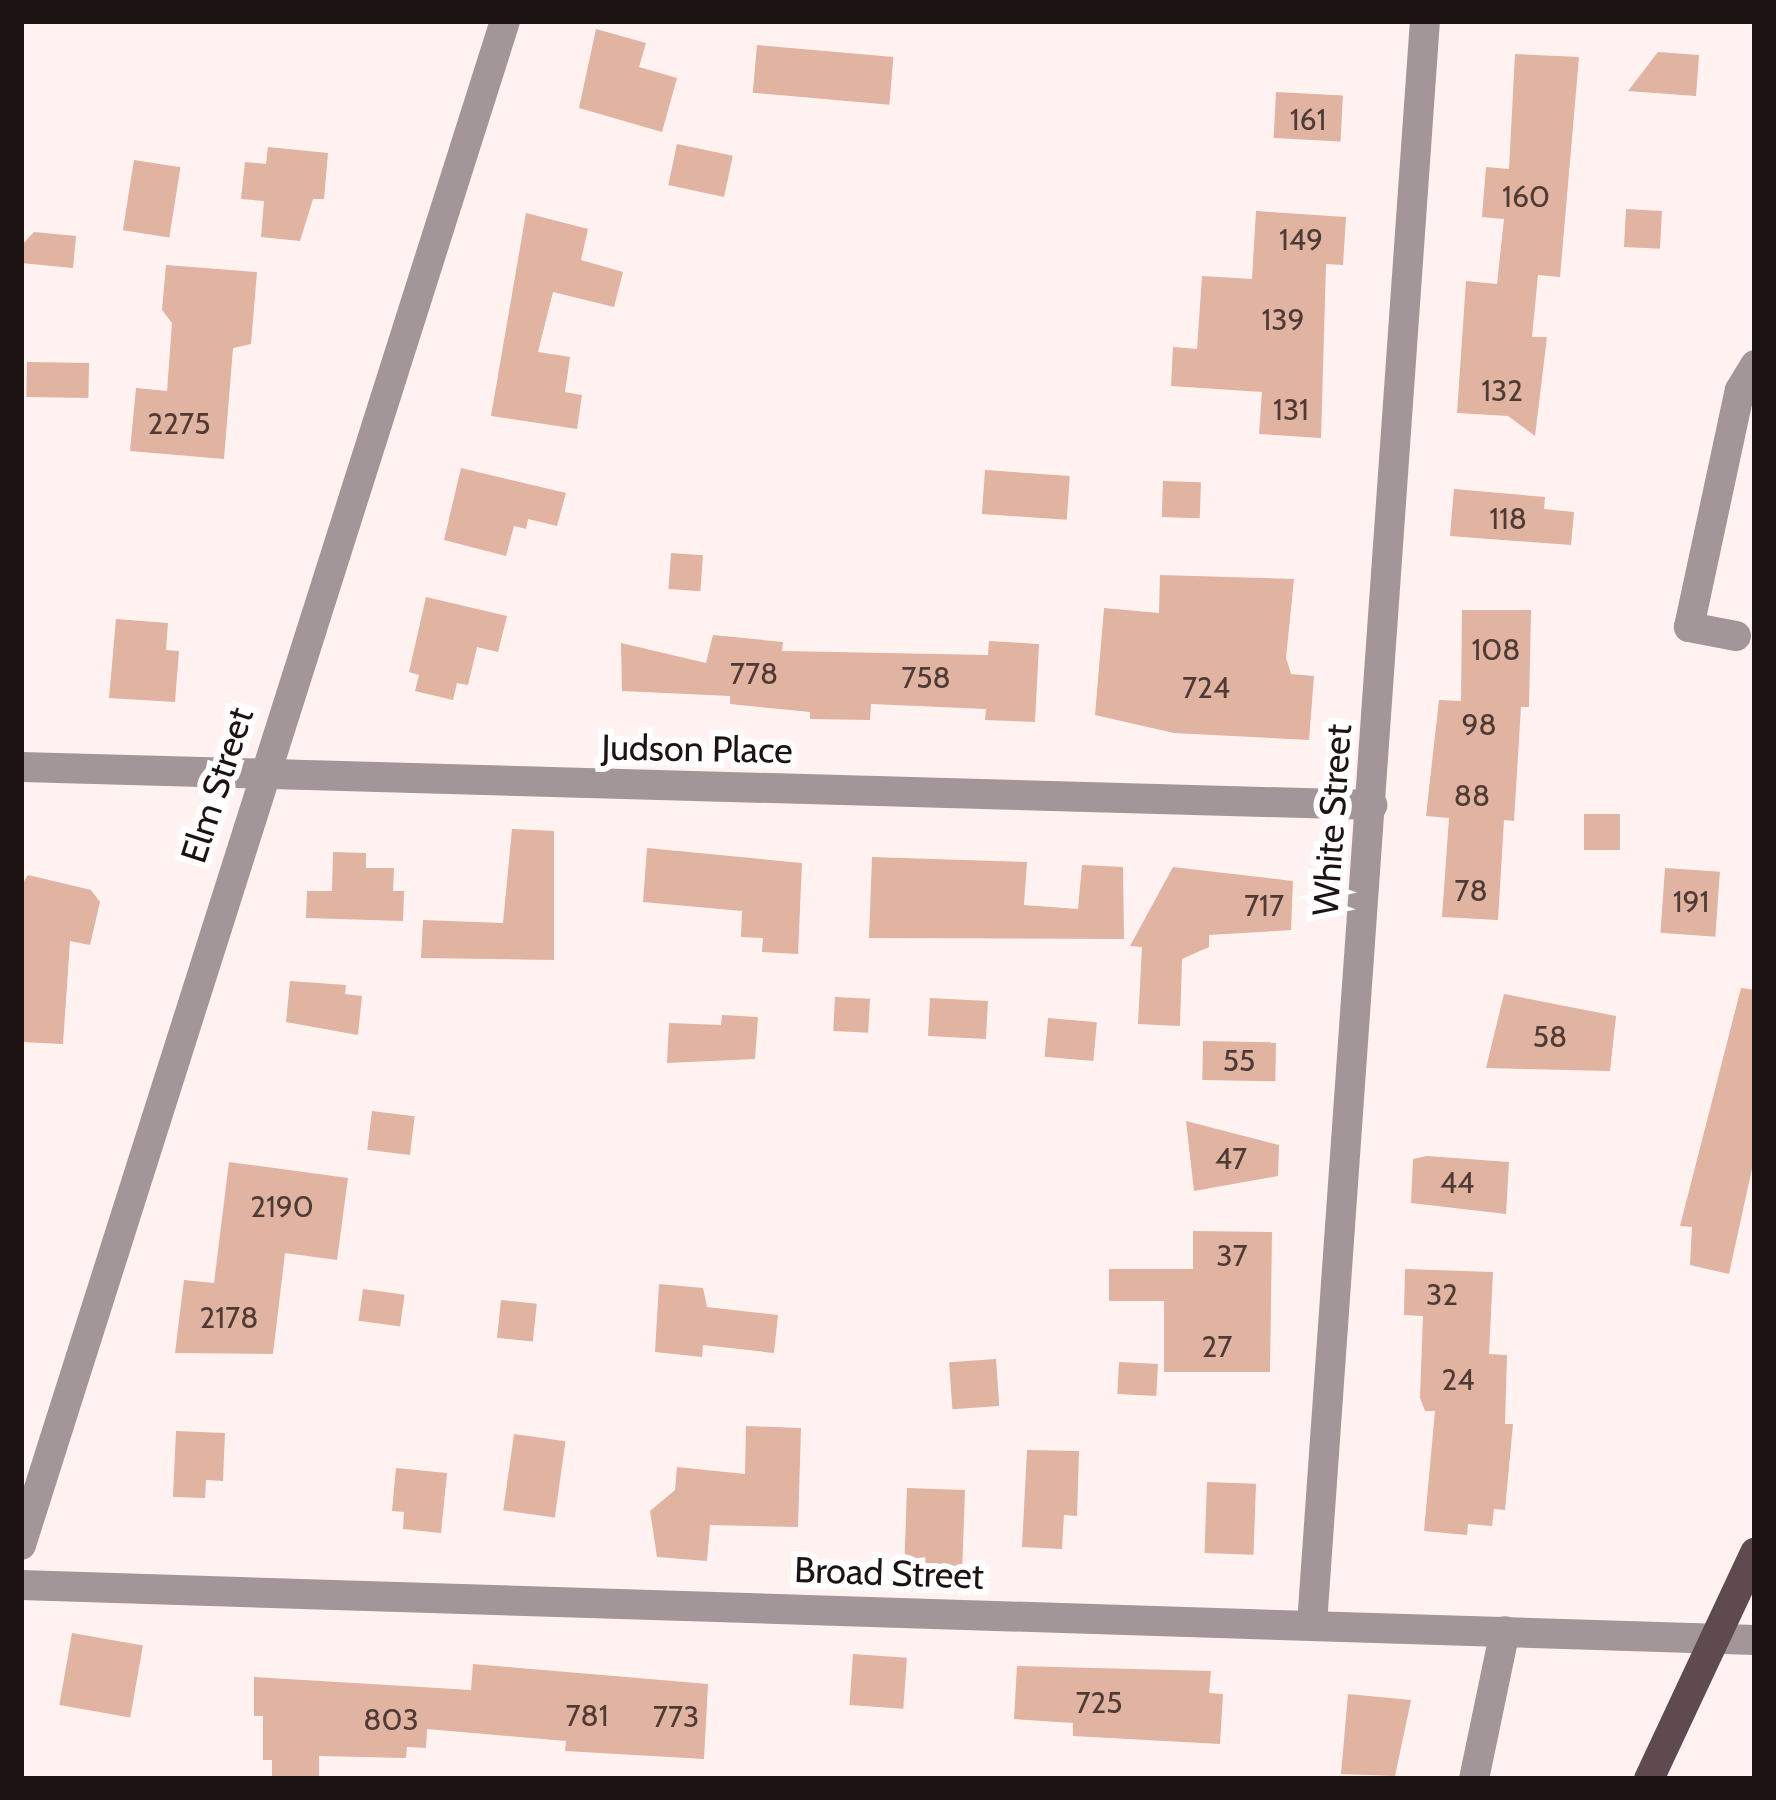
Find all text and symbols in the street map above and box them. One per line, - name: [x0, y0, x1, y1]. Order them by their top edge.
- house number: 161: [1290, 102, 1326, 138]
- house number: 160: [1502, 179, 1550, 215]
- house number: 149: [1279, 222, 1323, 258]
- house number: 139: [1261, 302, 1305, 338]
- house number: 132: [1481, 373, 1523, 409]
- house number: 131: [1273, 392, 1309, 428]
- house number: 2275: [148, 406, 210, 442]
- house number: 118: [1489, 501, 1527, 537]
- house number: 108: [1472, 632, 1520, 668]
- house number: 778: [730, 656, 778, 692]
- house number: 758: [901, 660, 951, 696]
- house number: 724: [1182, 670, 1230, 706]
- street label: Elm Street: [172, 702, 262, 868]
- house number: 98: [1461, 707, 1497, 743]
- street label: White Street: [1304, 723, 1360, 917]
- street label: Judson Place: [601, 726, 793, 772]
- house number: 88: [1454, 778, 1490, 814]
- house number: 78: [1454, 873, 1488, 909]
- house number: 191: [1673, 884, 1709, 920]
- house number: 717: [1244, 888, 1284, 924]
- house number: 58: [1533, 1019, 1567, 1055]
- house number: 55: [1223, 1043, 1255, 1079]
- house number: 47: [1215, 1141, 1247, 1177]
- house number: 44: [1440, 1165, 1474, 1201]
- house number: 2190: [250, 1189, 314, 1225]
- house number: 37: [1216, 1238, 1248, 1274]
- house number: 32: [1426, 1277, 1458, 1313]
- house number: 2178: [200, 1300, 258, 1336]
- house number: 27: [1202, 1329, 1232, 1365]
- house number: 24: [1441, 1362, 1475, 1398]
- street label: Broad Street: [793, 1548, 985, 1598]
- house number: 725: [1075, 1685, 1123, 1721]
- house number: 781: [565, 1698, 609, 1734]
- house number: 773: [653, 1699, 699, 1735]
- house number: 803: [363, 1702, 419, 1738]

